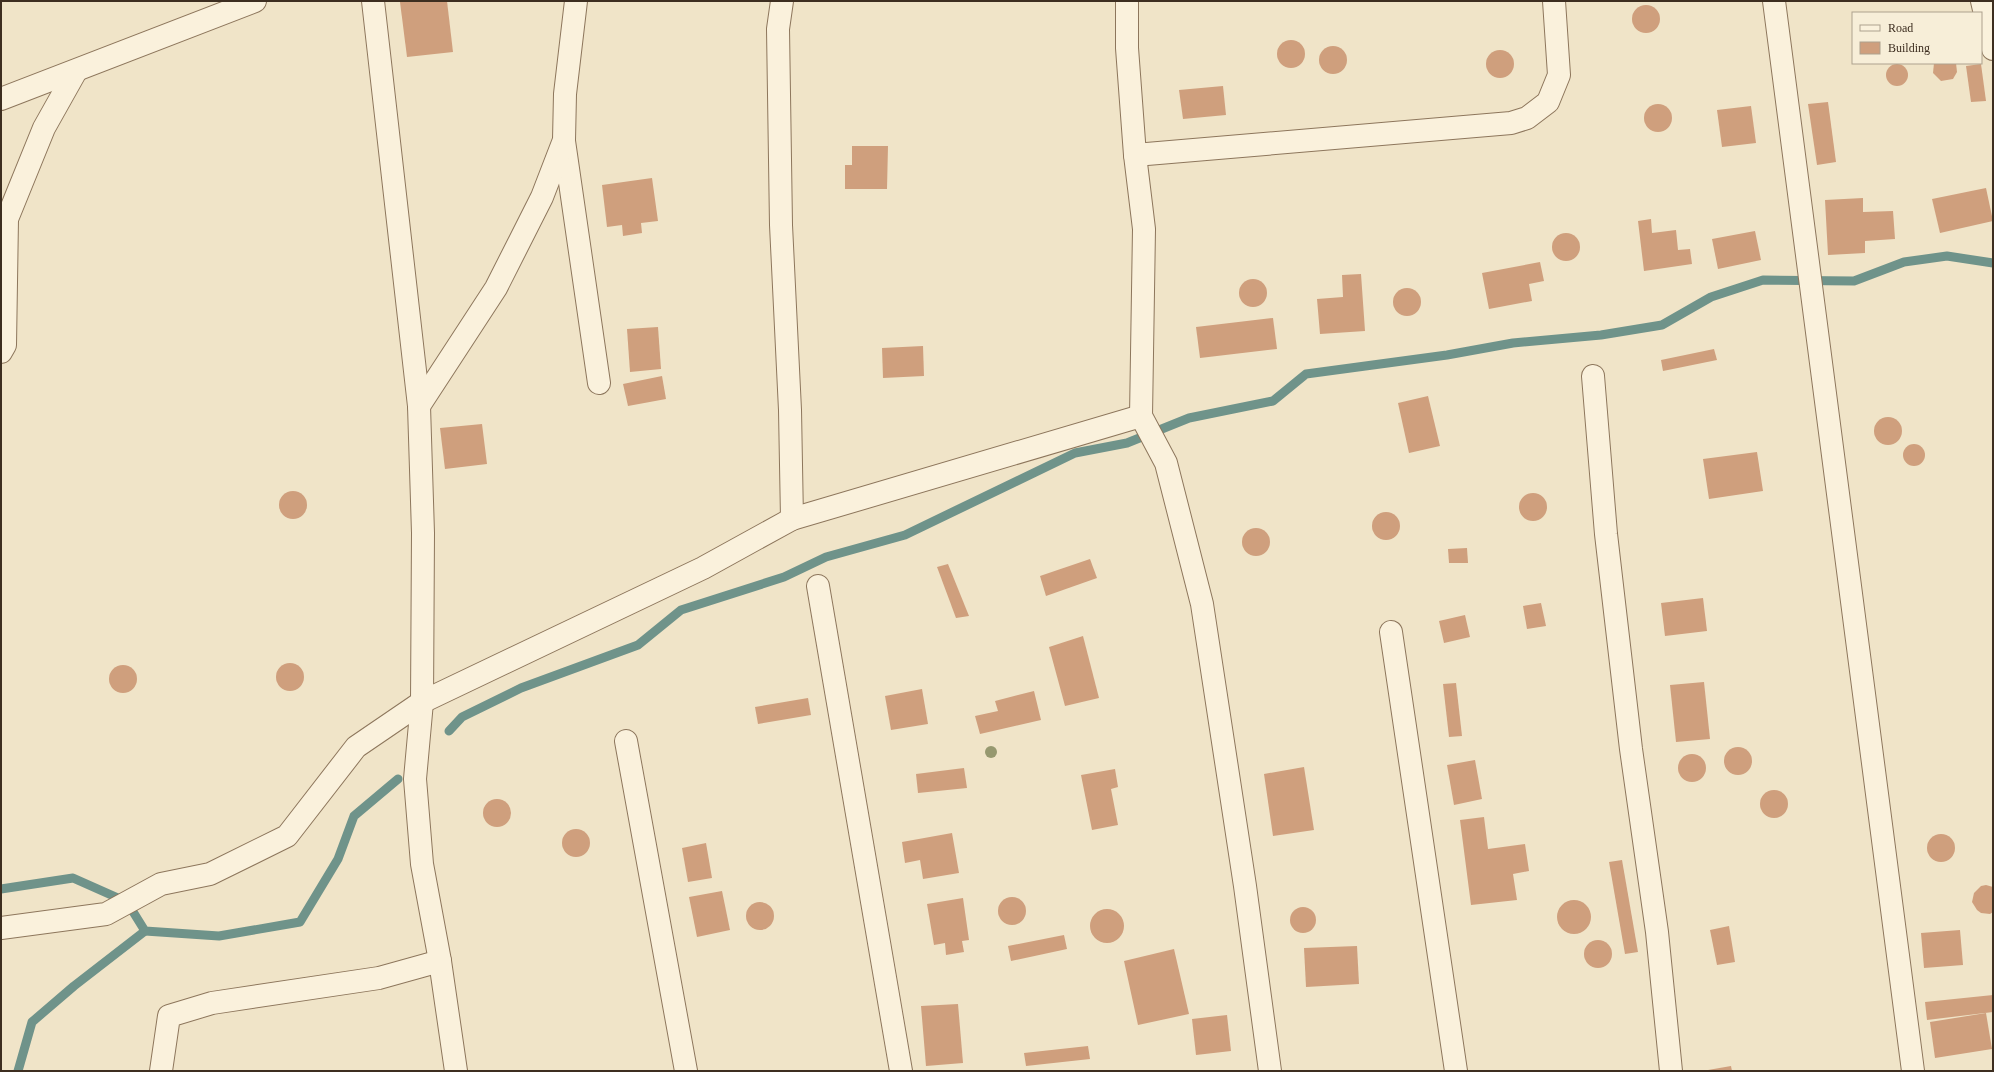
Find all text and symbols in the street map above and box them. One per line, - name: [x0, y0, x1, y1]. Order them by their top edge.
- legend: [1852, 12, 1982, 64]
- text: Road: [1888, 21, 1913, 35]
- text: Building: [1888, 41, 1930, 55]

